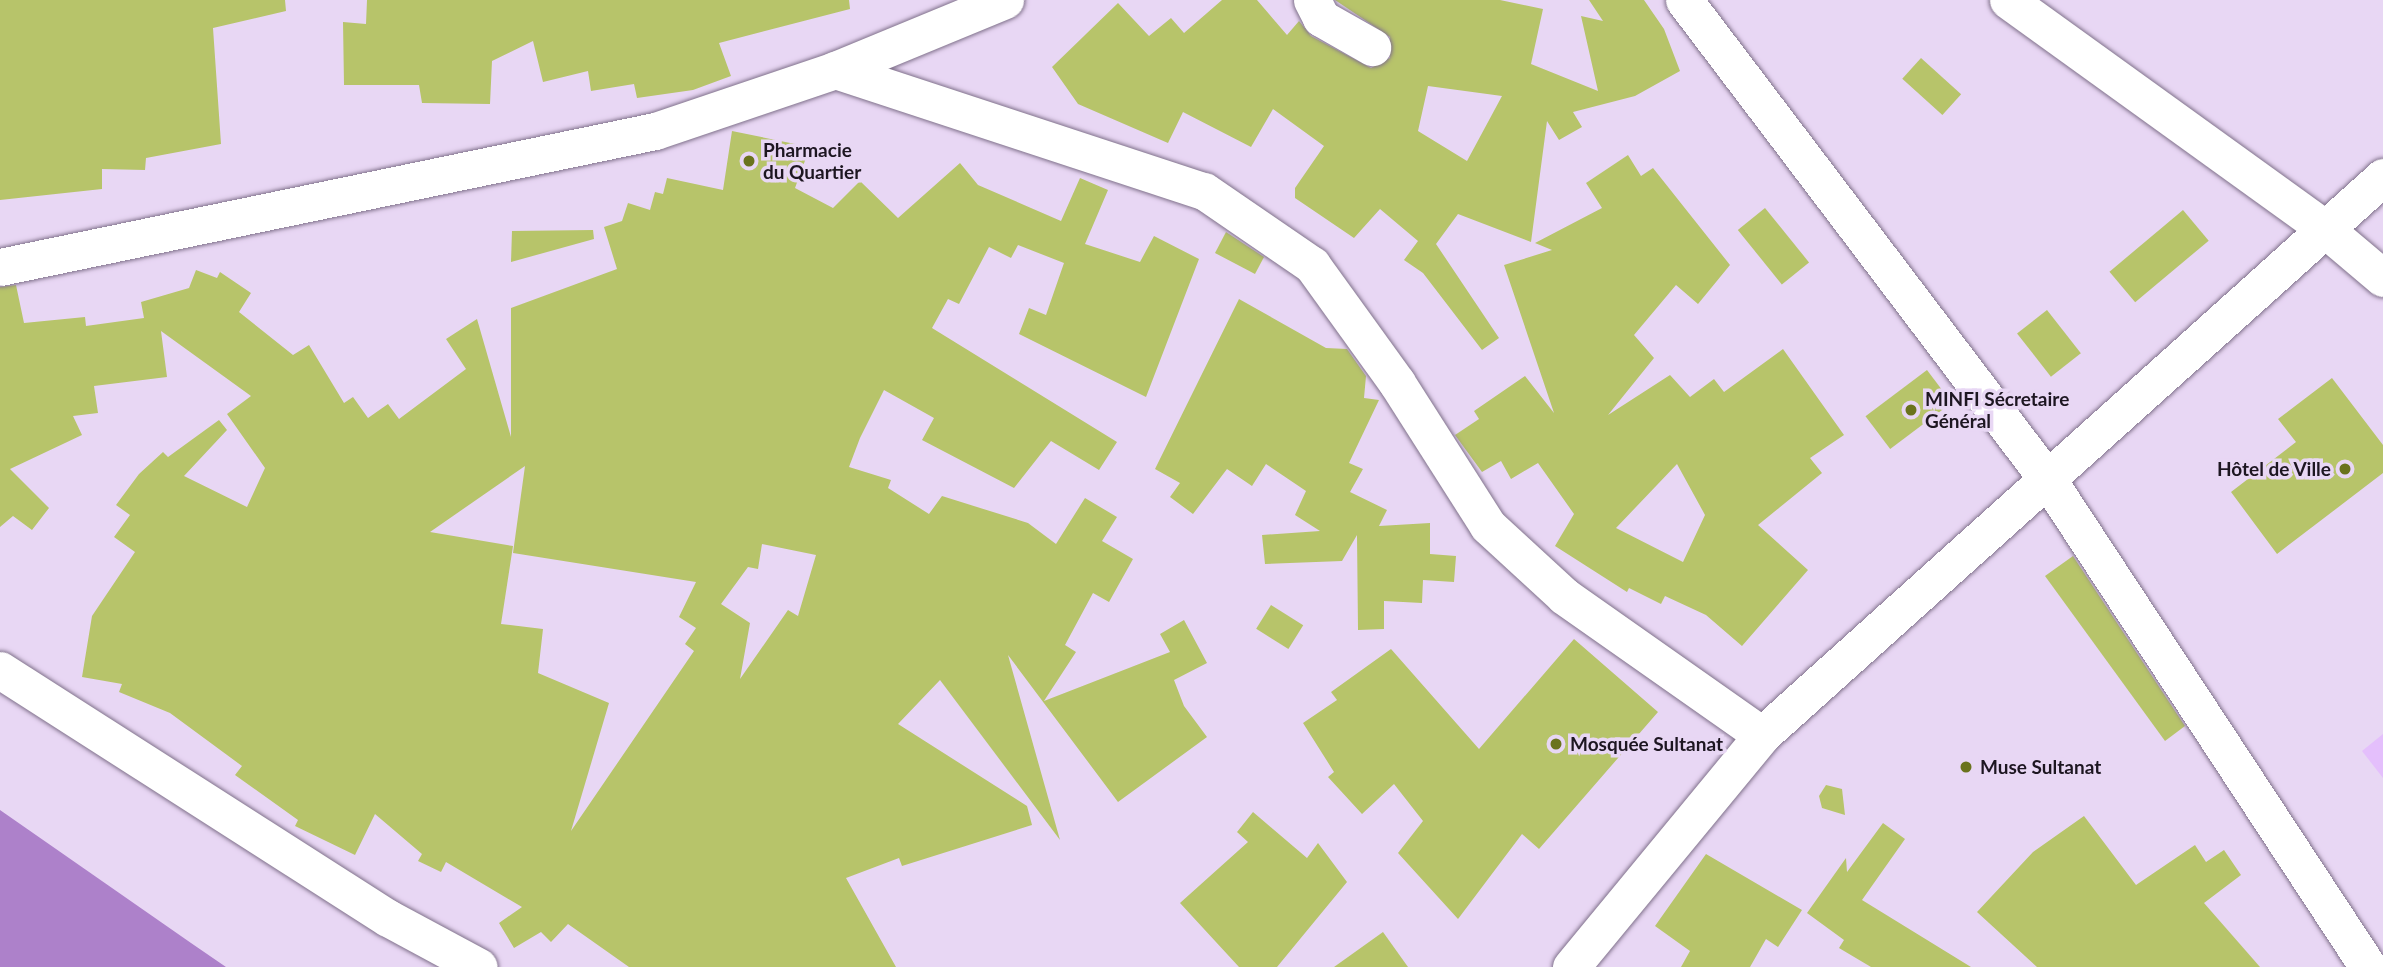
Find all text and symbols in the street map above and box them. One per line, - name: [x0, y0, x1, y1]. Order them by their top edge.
- place label: Pharmacie du Quartier: [763, 139, 861, 183]
- marker: Pharmacie du Quartier: [741, 153, 757, 169]
- place label: MINFI Sécretaire Général: [1925, 388, 2069, 432]
- marker: MINFI Sécretaire Général: [1903, 402, 1919, 418]
- place label: Hôtel de Ville: [2216, 458, 2331, 480]
- marker: Hôtel de Ville: [2337, 461, 2353, 477]
- place label: Mosquée Sultanat: [1570, 733, 1723, 755]
- marker: Mosquée Sultanat: [1548, 736, 1564, 752]
- place label: Muse Sultanat: [1980, 756, 2101, 778]
- marker: Muse Sultanat: [1958, 759, 1974, 775]

